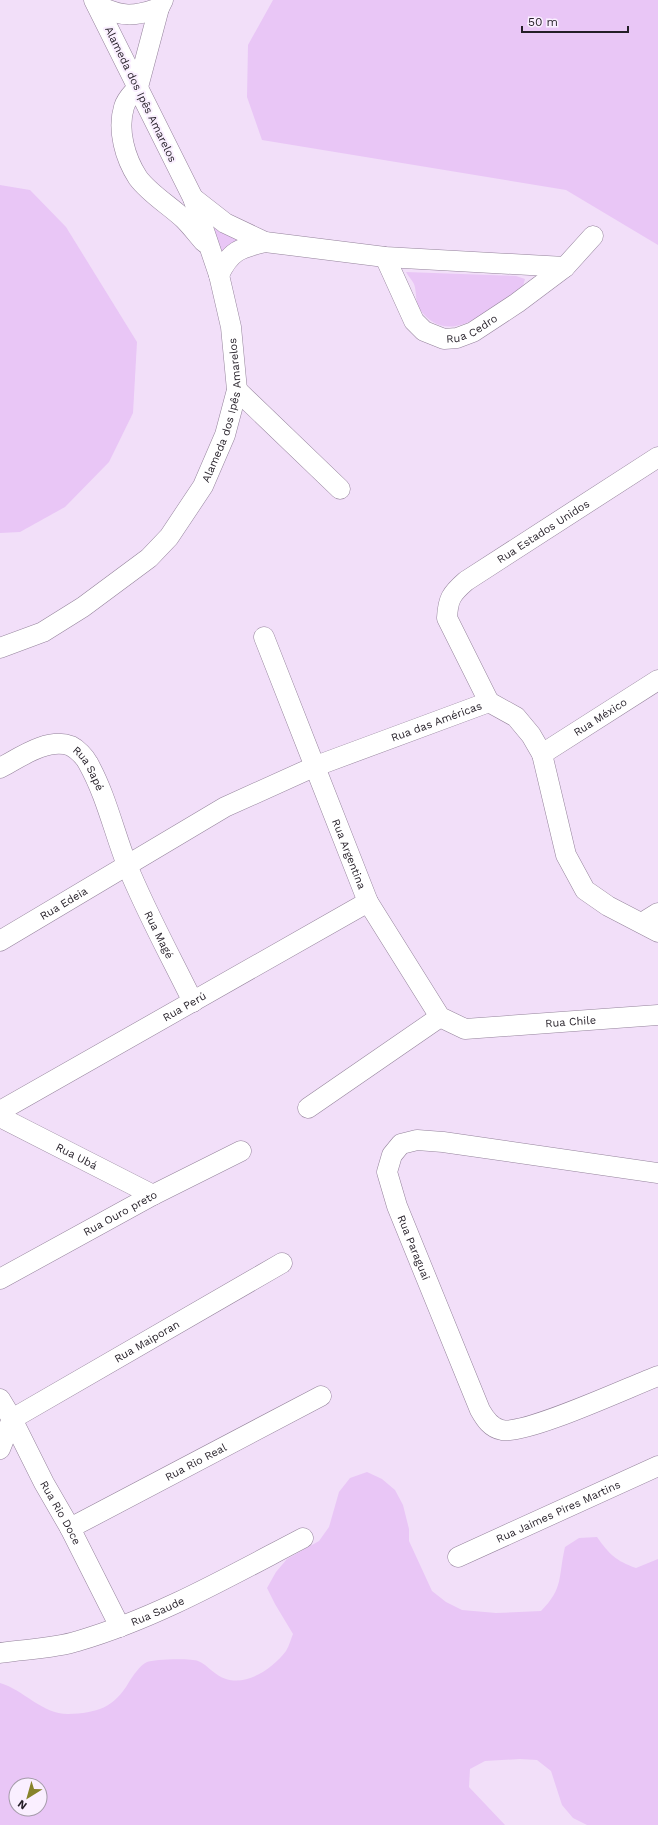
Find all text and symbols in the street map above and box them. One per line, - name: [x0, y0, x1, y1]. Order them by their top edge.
- scale bar: [522, 8, 628, 34]
- text: 50 m: [528, 15, 558, 29]
- street label: Alameda dos Ipês Amarelos: [102, 24, 179, 164]
- street label: Rua Cedro: [446, 312, 500, 346]
- street label: Alameda dos Ipês Amarelos: [199, 337, 244, 484]
- street label: Rua Estados Unidos: [495, 497, 592, 566]
- street label: Rua México: [571, 695, 630, 739]
- street label: Rua das Américas: [389, 699, 484, 745]
- street label: Rua Sapé: [70, 744, 106, 793]
- street label: Rua Argentina: [329, 817, 368, 891]
- street label: Rua Edeia: [38, 884, 90, 923]
- street label: Rua Magé: [141, 909, 176, 961]
- street label: Rua Perú: [160, 989, 209, 1024]
- street label: Rua Chile: [545, 1014, 596, 1030]
- street label: Rua Ubá: [54, 1141, 99, 1172]
- street label: Rua Ouro preto: [81, 1188, 159, 1239]
- street label: Rua Paraguai: [394, 1213, 433, 1282]
- street label: Rua Maiporan: [112, 1318, 182, 1365]
- street label: Rua Rio Real: [163, 1441, 229, 1484]
- street label: Rua Jaimes Pires Martins: [494, 1478, 623, 1546]
- street label: Rua Rio Doce: [37, 1479, 83, 1547]
- street label: Rua Saude: [129, 1594, 187, 1629]
- north arrow: [8, 1777, 48, 1817]
- text: N: [15, 1797, 29, 1812]

